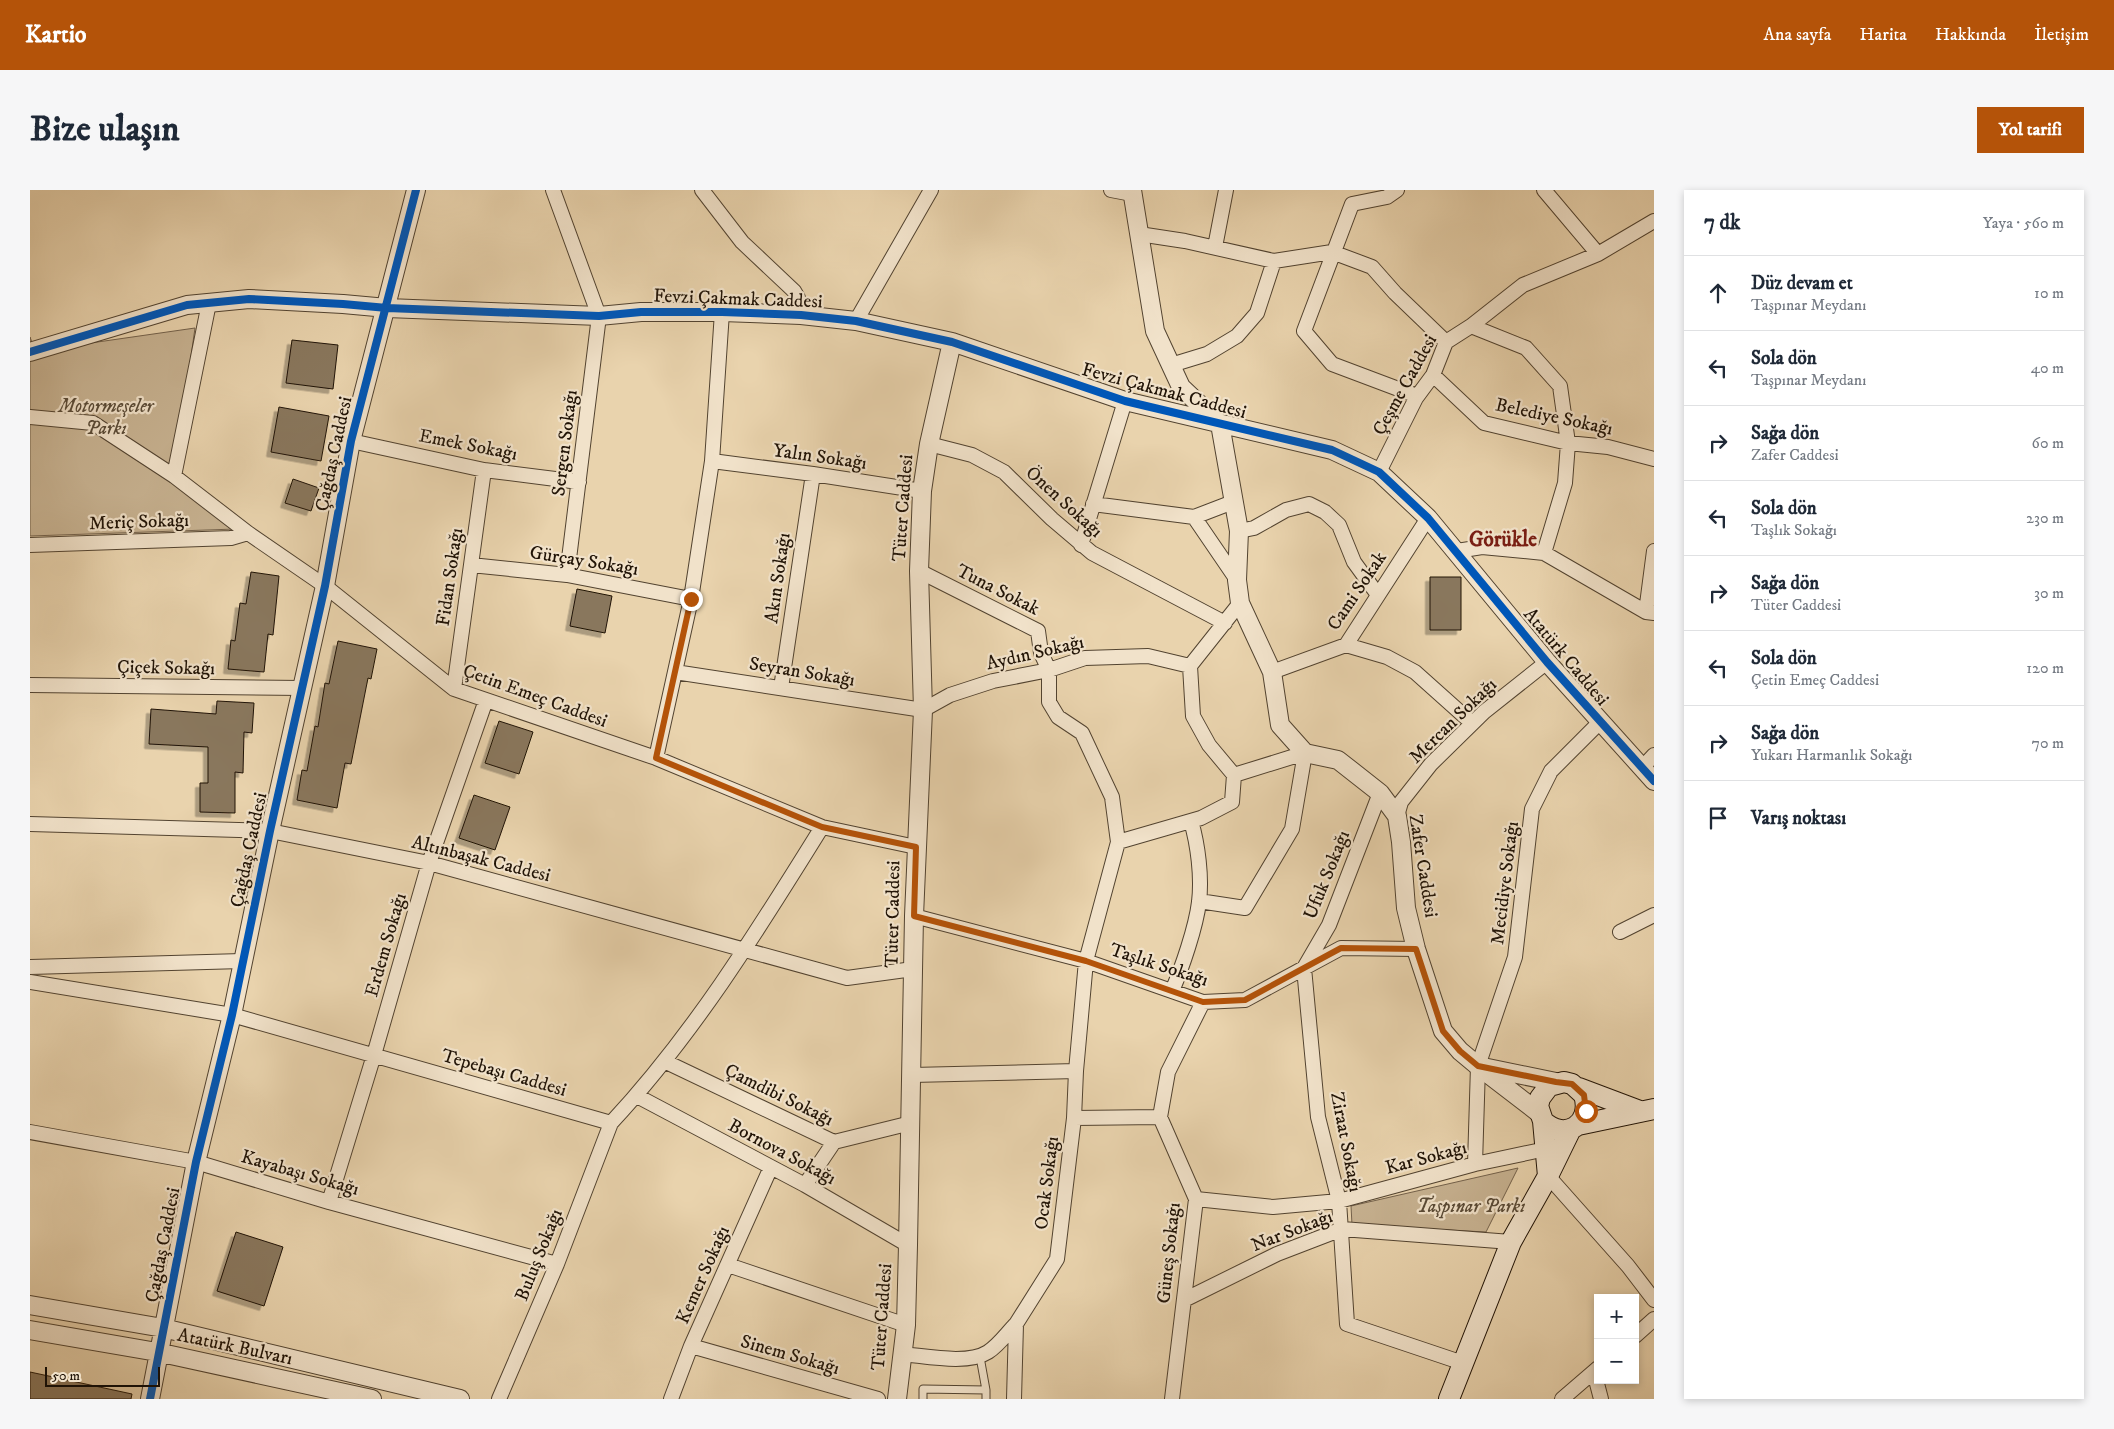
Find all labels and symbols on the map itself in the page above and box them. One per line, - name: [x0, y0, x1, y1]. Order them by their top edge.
- street label: Fevzi Çakmak Caddesi: [653, 285, 823, 313]
- street label: Çeşme Caddesi: [1368, 330, 1442, 439]
- street label: Fevzi Çakmak Caddesi: [1079, 358, 1249, 424]
- street label: Sergen Sokağı: [547, 389, 583, 497]
- street label: Belediye Sokağı: [1493, 393, 1615, 441]
- street label: Çağdaş Caddesi: [311, 394, 357, 513]
- park label: Motormeşeler Parkı: [57, 395, 156, 440]
- street label: Emek Sokağı: [417, 424, 519, 466]
- street label: Yalın Sokağı: [772, 439, 868, 475]
- street label: Tüter Caddesi: [888, 454, 918, 562]
- street label: Önen Sokağı: [1021, 461, 1108, 543]
- street label: Meriç Sokağı: [89, 509, 189, 535]
- street label: Fidan Sokağı: [432, 526, 468, 628]
- district label: Görükle: [1469, 527, 1537, 553]
- street label: Akın Sokağı: [760, 531, 796, 625]
- street label: Gürçay Sokağı: [528, 541, 640, 581]
- street label: Cami Sokak: [1322, 547, 1392, 635]
- street label: Tuna Sokak: [953, 559, 1044, 621]
- route end: [680, 588, 703, 611]
- street label: Atatürk Caddesi: [1518, 603, 1614, 711]
- street label: Aydın Sokağı: [984, 631, 1086, 675]
- street label: Seyran Sokağı: [747, 652, 857, 692]
- street label: Çiçek Sokağı: [117, 656, 215, 680]
- street label: Çetin Emeç Caddesi: [460, 659, 610, 733]
- street label: Mercan Sokağı: [1404, 673, 1502, 769]
- street label: Çağdaş Caddesi: [226, 790, 272, 909]
- street label: Zafer Caddesi: [1404, 813, 1443, 919]
- street label: Mecidiye Sokağı: [1486, 820, 1524, 946]
- street label: Ufuk Sokağı: [1299, 827, 1355, 923]
- street label: Altınbaşak Caddesi: [409, 831, 553, 887]
- street label: Tüter Caddesi: [881, 860, 905, 968]
- street label: Erdem Sokağı: [360, 890, 412, 1000]
- street label: Taşlık Sokağı: [1107, 938, 1211, 992]
- street label: Tepebaşı Caddesi: [439, 1044, 569, 1102]
- street label: Çamdibi Sokağı: [721, 1059, 837, 1131]
- street label: Ziraat Sokağı: [1325, 1090, 1367, 1194]
- route start: [1575, 1100, 1598, 1123]
- street label: Bornova Sokağı: [724, 1114, 840, 1190]
- street label: Ocak Sokağı: [1030, 1135, 1064, 1231]
- street label: Kar Sokağı: [1383, 1136, 1469, 1180]
- street label: Kayabaşı Sokağı: [238, 1145, 362, 1201]
- street label: Çağdaş Caddesi: [141, 1185, 185, 1304]
- park label: Taşpınar Parkı: [1417, 1195, 1525, 1219]
- street label: Güneş Sokağı: [1152, 1201, 1186, 1305]
- street label: Nar Sokağı: [1248, 1205, 1336, 1257]
- street label: Buluş Sokağı: [510, 1206, 568, 1304]
- street label: Kemer Sokağı: [671, 1222, 735, 1328]
- street label: Tüter Caddesi: [867, 1263, 897, 1371]
- street label: Atatürk Bulvarı: [175, 1324, 295, 1370]
- street label: Sinem Sokağı: [738, 1330, 842, 1380]
- scale bar: [45, 1364, 160, 1387]

